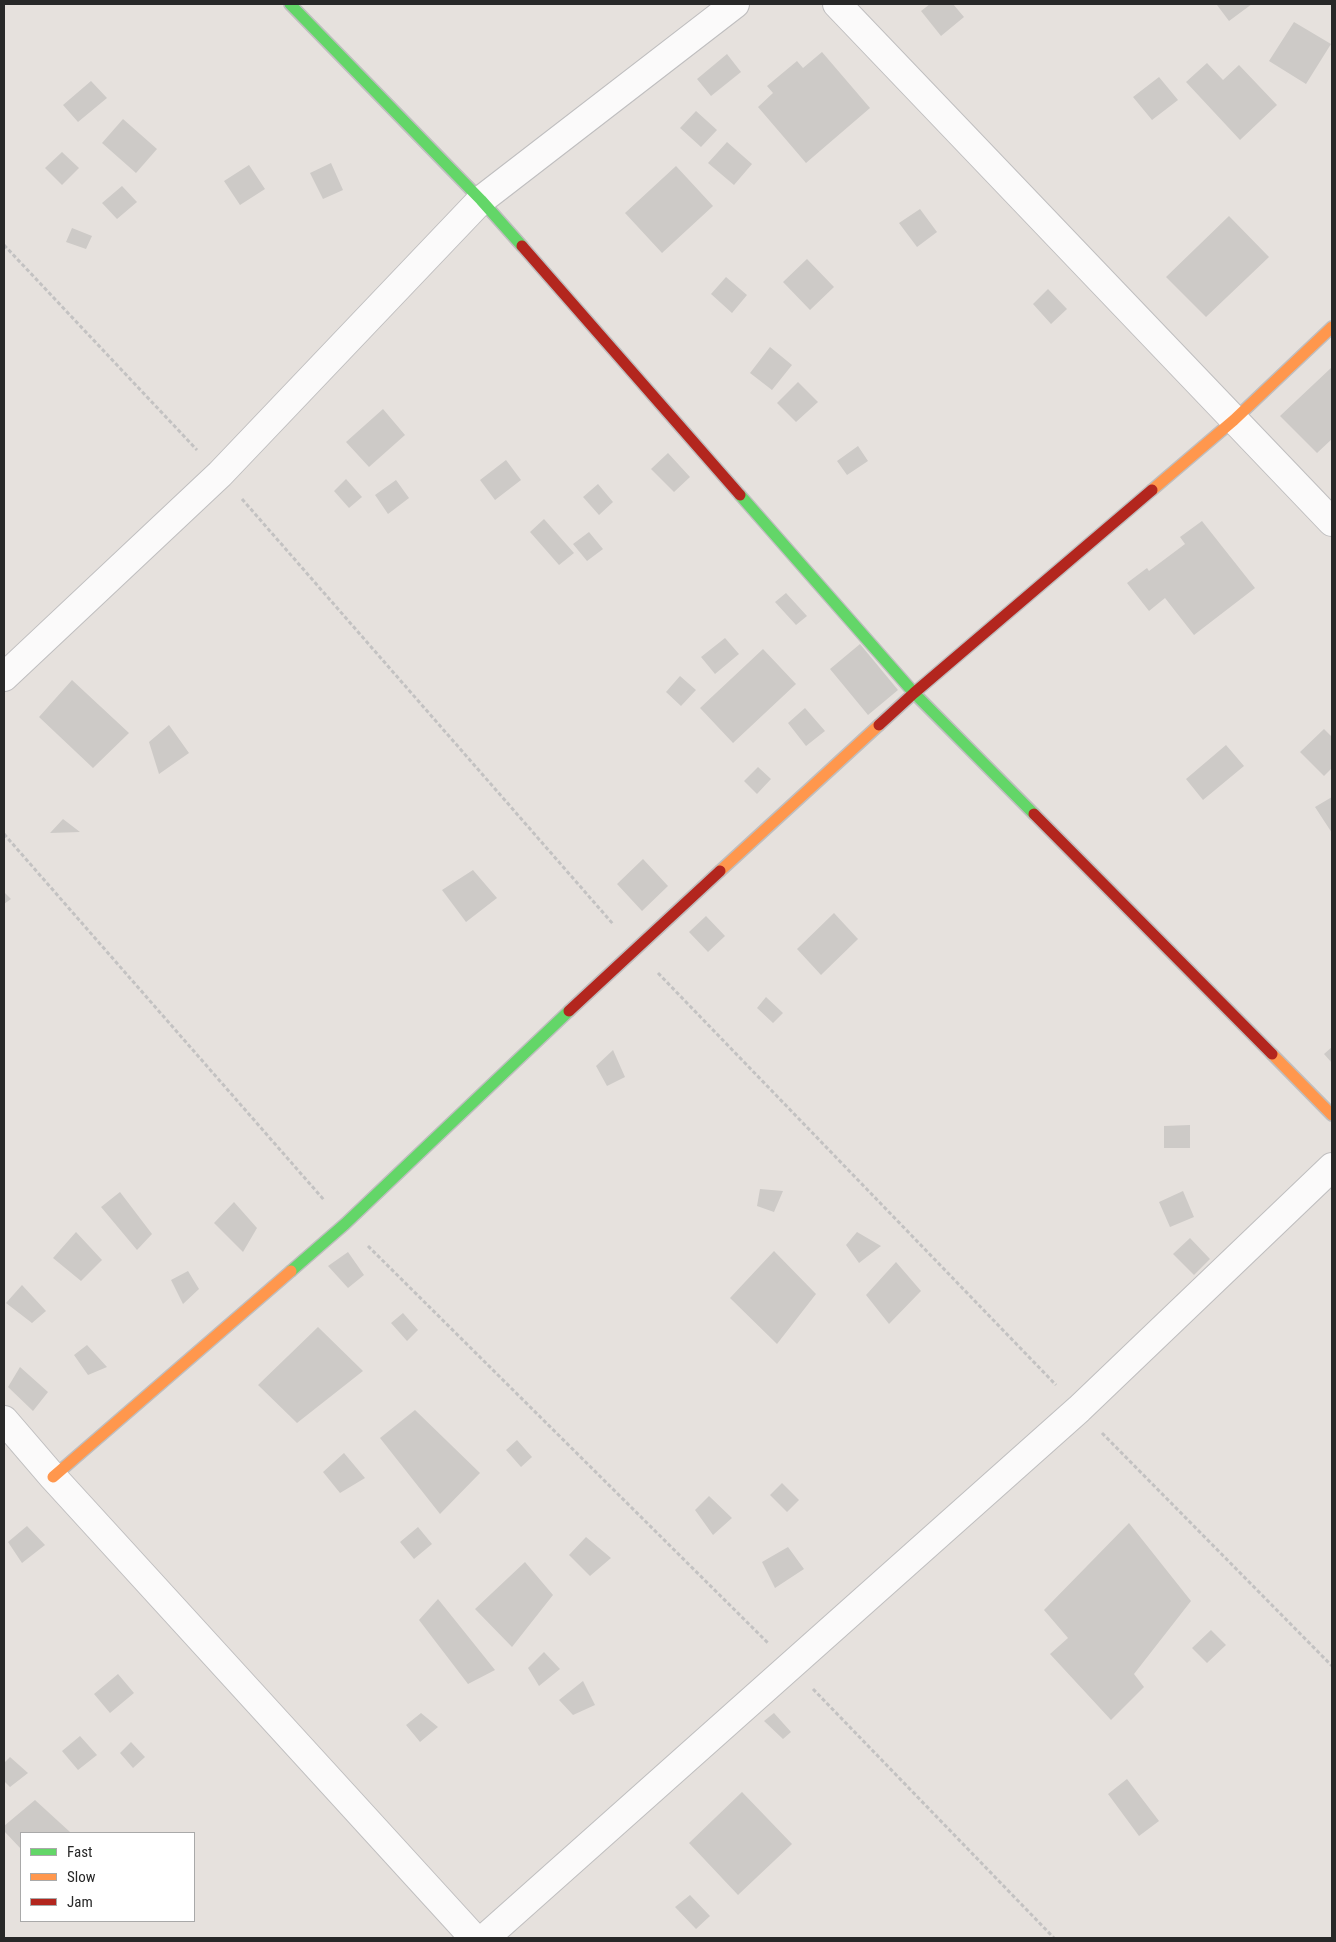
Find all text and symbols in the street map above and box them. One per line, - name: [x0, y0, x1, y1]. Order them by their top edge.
- legend: [20, 1832, 195, 1922]
- text: Fast: [67, 1843, 92, 1861]
- text: Slow: [67, 1868, 96, 1886]
- text: Jam: [67, 1893, 93, 1911]

